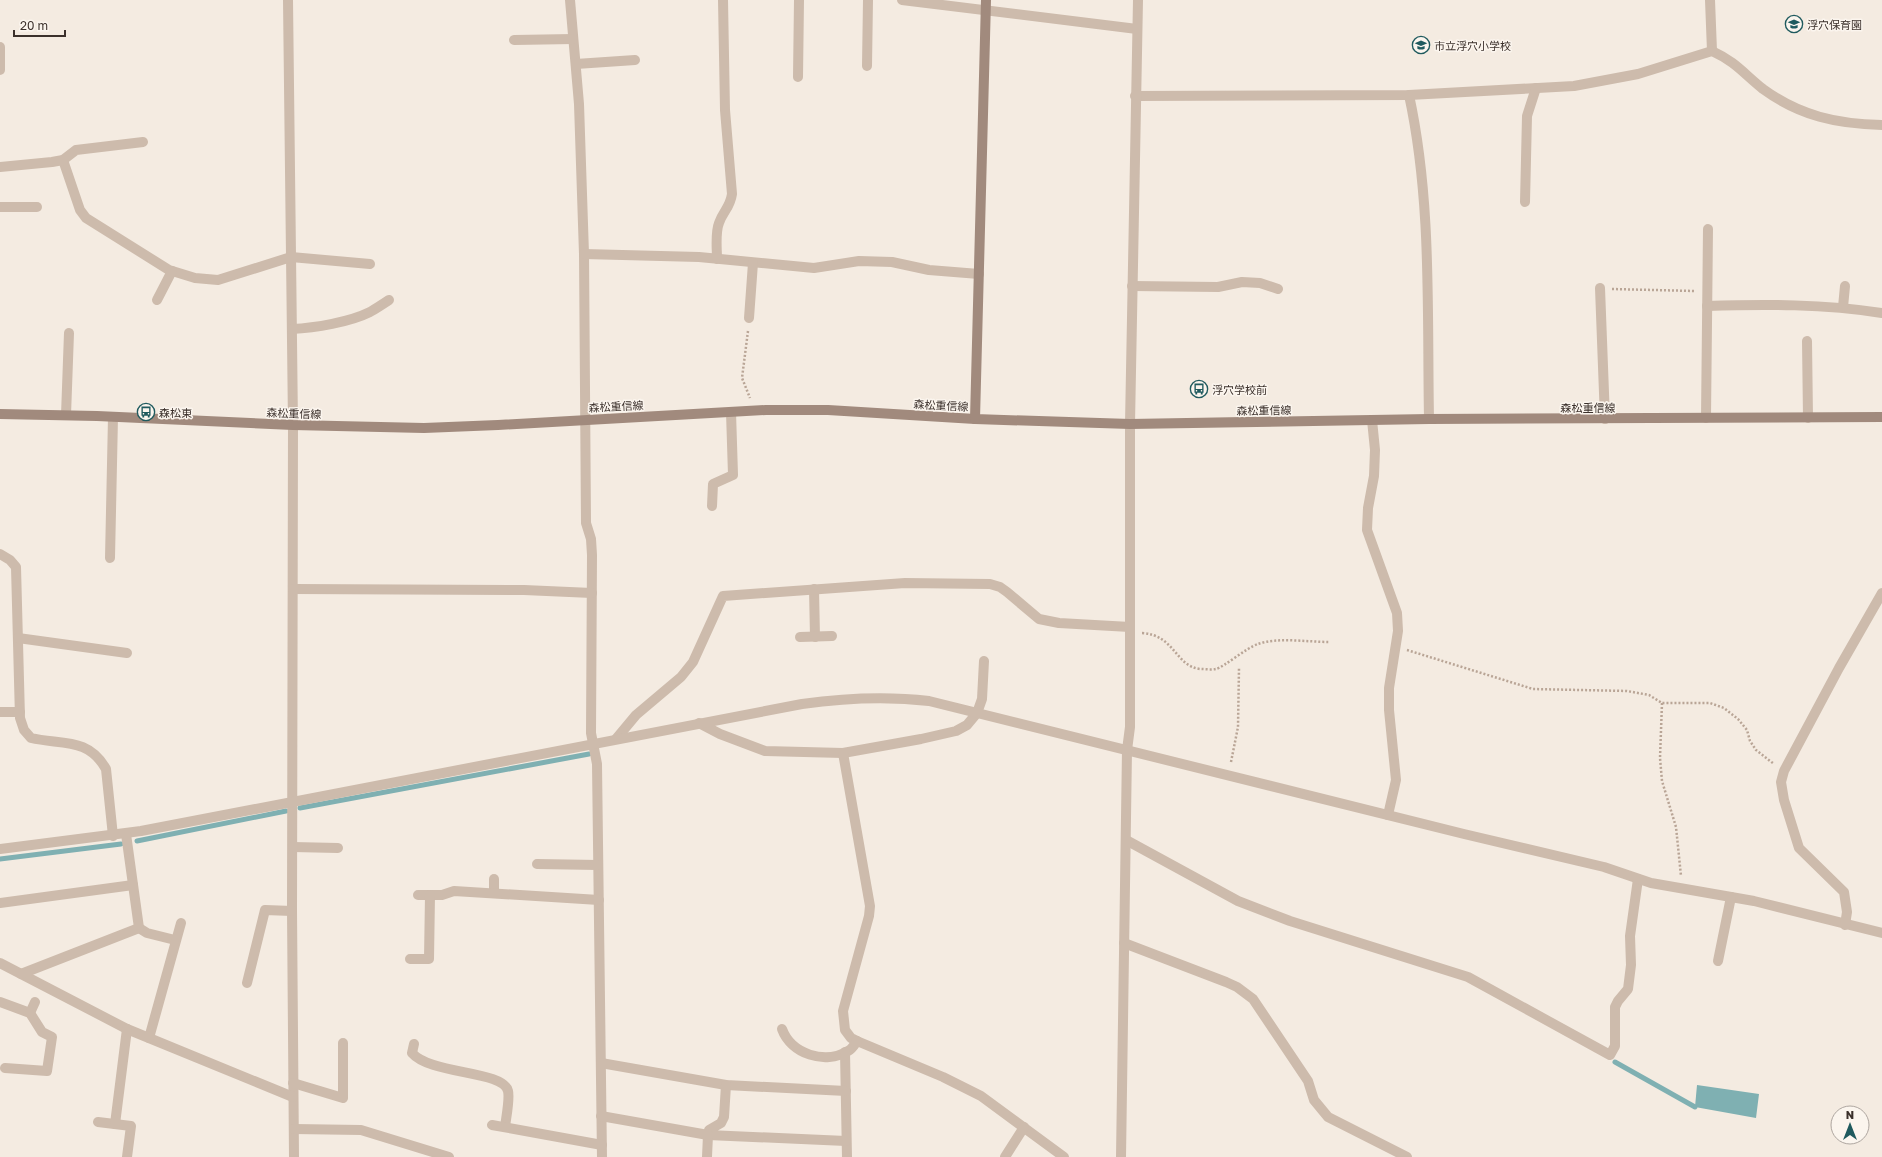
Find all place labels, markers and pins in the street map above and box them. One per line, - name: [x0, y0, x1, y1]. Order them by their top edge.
- school or university icon: 浮穴保育園: [1784, 14, 1804, 34]
- place label: 浮穴保育園: [1807, 18, 1862, 31]
- school or university icon: 市立浮穴小学校: [1411, 35, 1431, 55]
- place label: 市立浮穴小学校: [1434, 39, 1511, 52]
- bus stop icon: 浮穴学校前: [1189, 379, 1209, 399]
- place label: 浮穴学校前: [1212, 383, 1267, 396]
- bus stop icon: 森松東: [136, 402, 156, 422]
- place label: 森松東: [159, 406, 192, 419]

